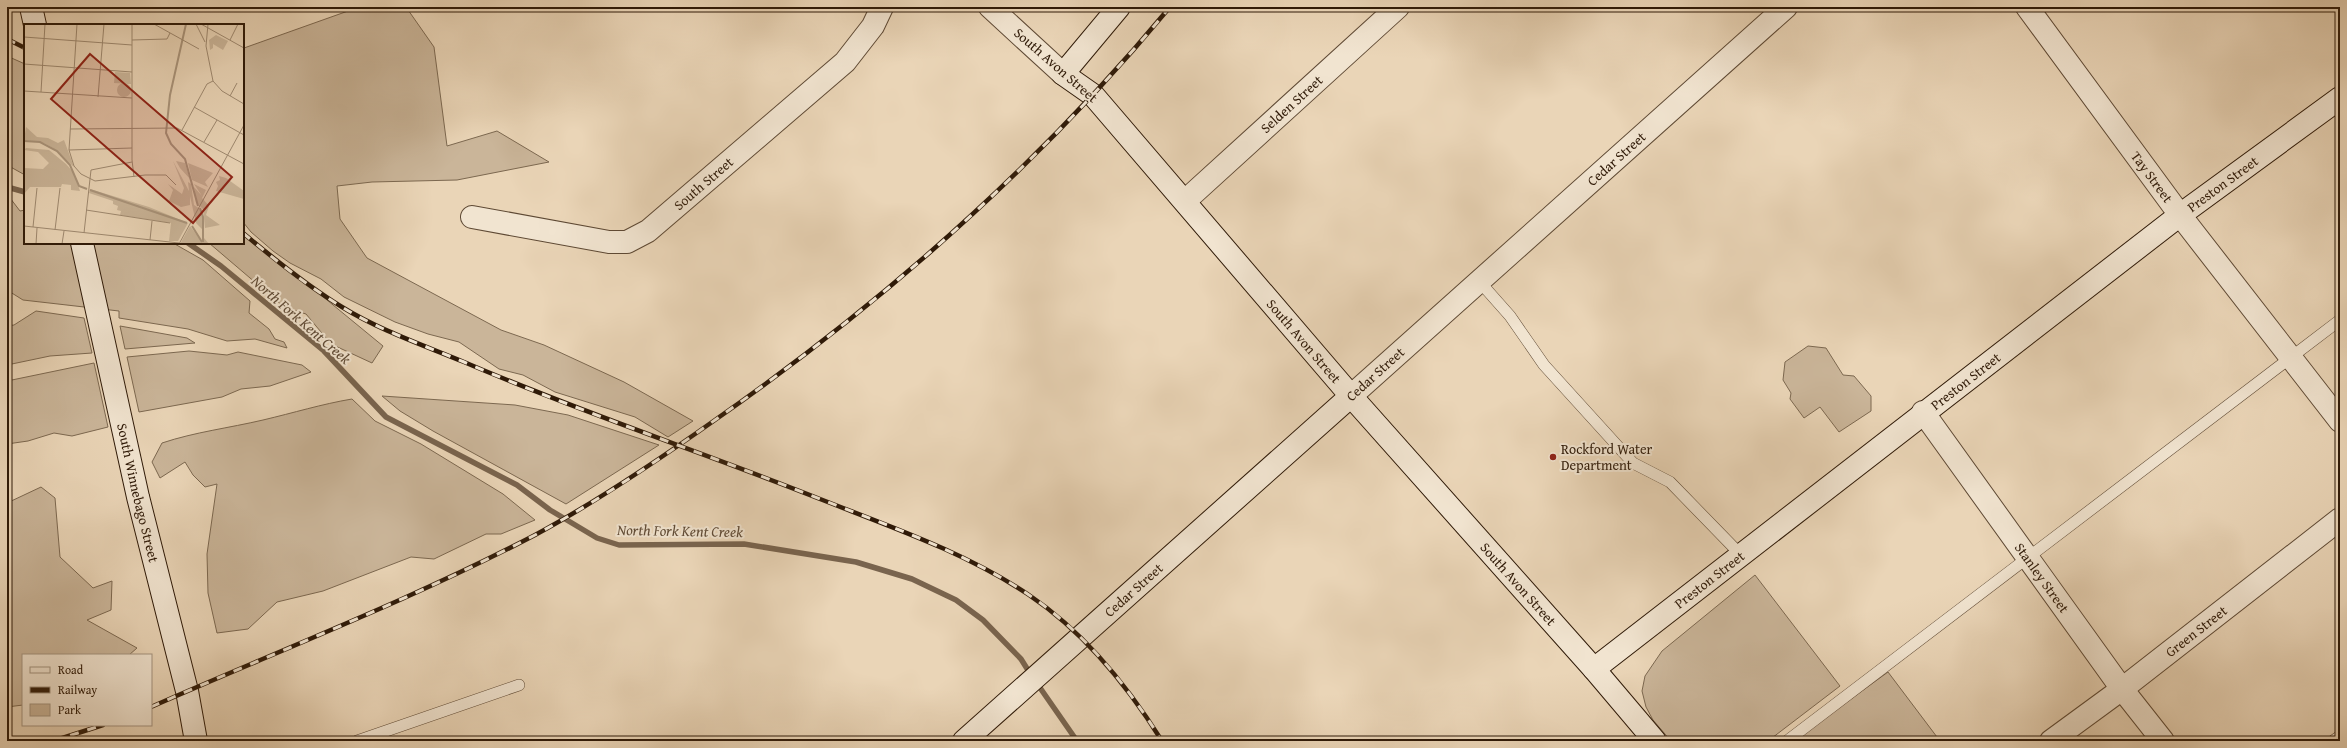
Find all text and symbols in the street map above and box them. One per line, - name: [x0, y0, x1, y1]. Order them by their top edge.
- street label: South Avon Street: [1010, 23, 1102, 107]
- inset map: [24, 24, 244, 244]
- street label: Selden Street: [1256, 70, 1327, 138]
- street label: Cedar Street: [1583, 127, 1650, 190]
- street label: Tay Street: [2126, 147, 2178, 207]
- street label: Preston Street: [2183, 151, 2262, 217]
- street label: South Street: [669, 152, 738, 215]
- water label: North Fork Kent Creek: [247, 270, 356, 369]
- street label: South Avon Street: [1262, 294, 1346, 388]
- street label: Cedar Street: [1341, 342, 1409, 406]
- street label: Preston Street: [1926, 348, 2005, 415]
- street label: South Winnebago Street: [112, 421, 164, 564]
- place label: Rockford Water Department: [1561, 439, 1653, 475]
- marker: Rockford Water Department: [1548, 452, 1558, 462]
- water label: North Fork Kent Creek: [617, 519, 743, 542]
- street label: South Avon Street: [1476, 538, 1561, 630]
- street label: Stanley Street: [2010, 538, 2074, 617]
- street label: Preston Street: [1670, 546, 1749, 613]
- street label: Cedar Street: [1100, 558, 1167, 622]
- street label: Green Street: [2161, 601, 2231, 662]
- legend: [22, 654, 152, 726]
- text: Road: [58, 661, 84, 678]
- text: Railway: [58, 681, 97, 698]
- text: Park: [58, 701, 82, 718]

